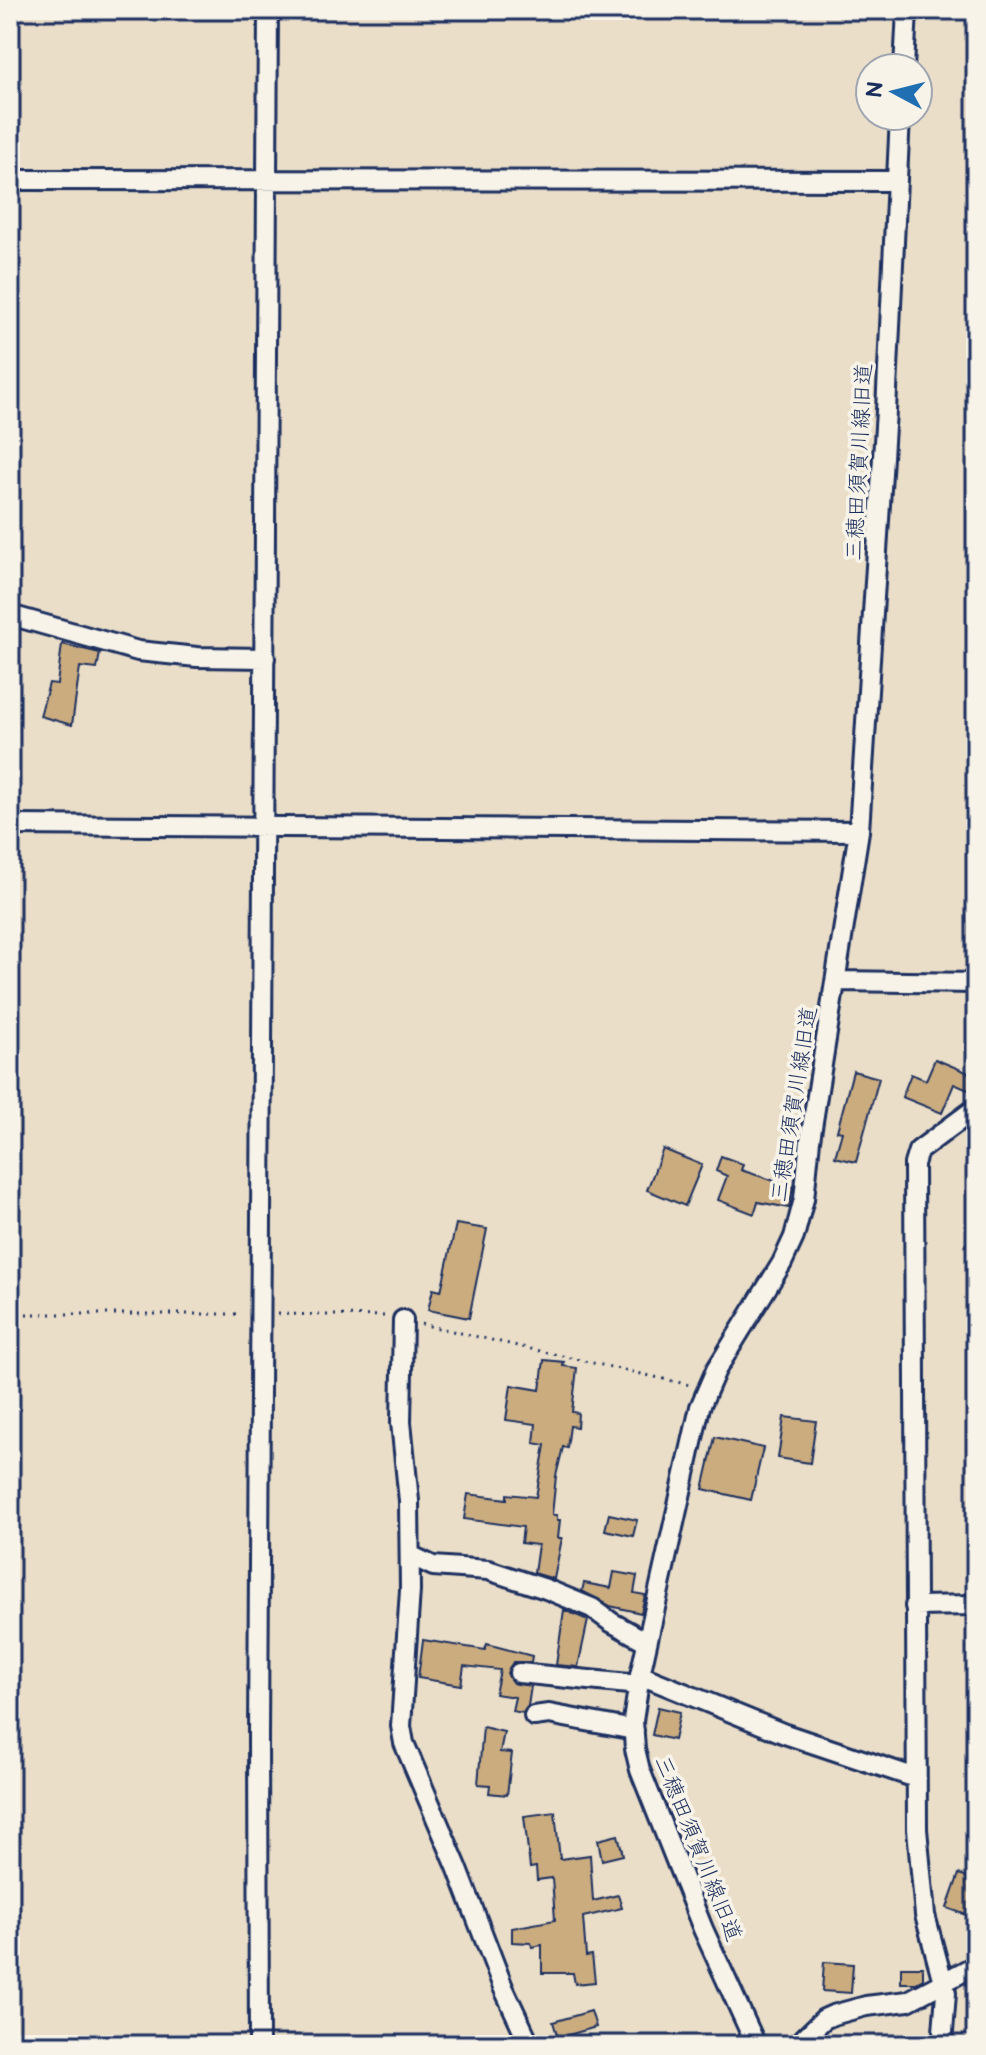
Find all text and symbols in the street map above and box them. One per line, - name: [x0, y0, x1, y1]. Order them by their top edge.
- north arrow: [854, 52, 934, 132]
- text: N: [861, 80, 890, 100]
- street label: 三穂田須賀川線旧道: [841, 362, 878, 562]
- street label: 三穂田須賀川線旧道: [766, 1004, 823, 1204]
- street label: 三穂田須賀川線旧道: [648, 1752, 747, 1945]

